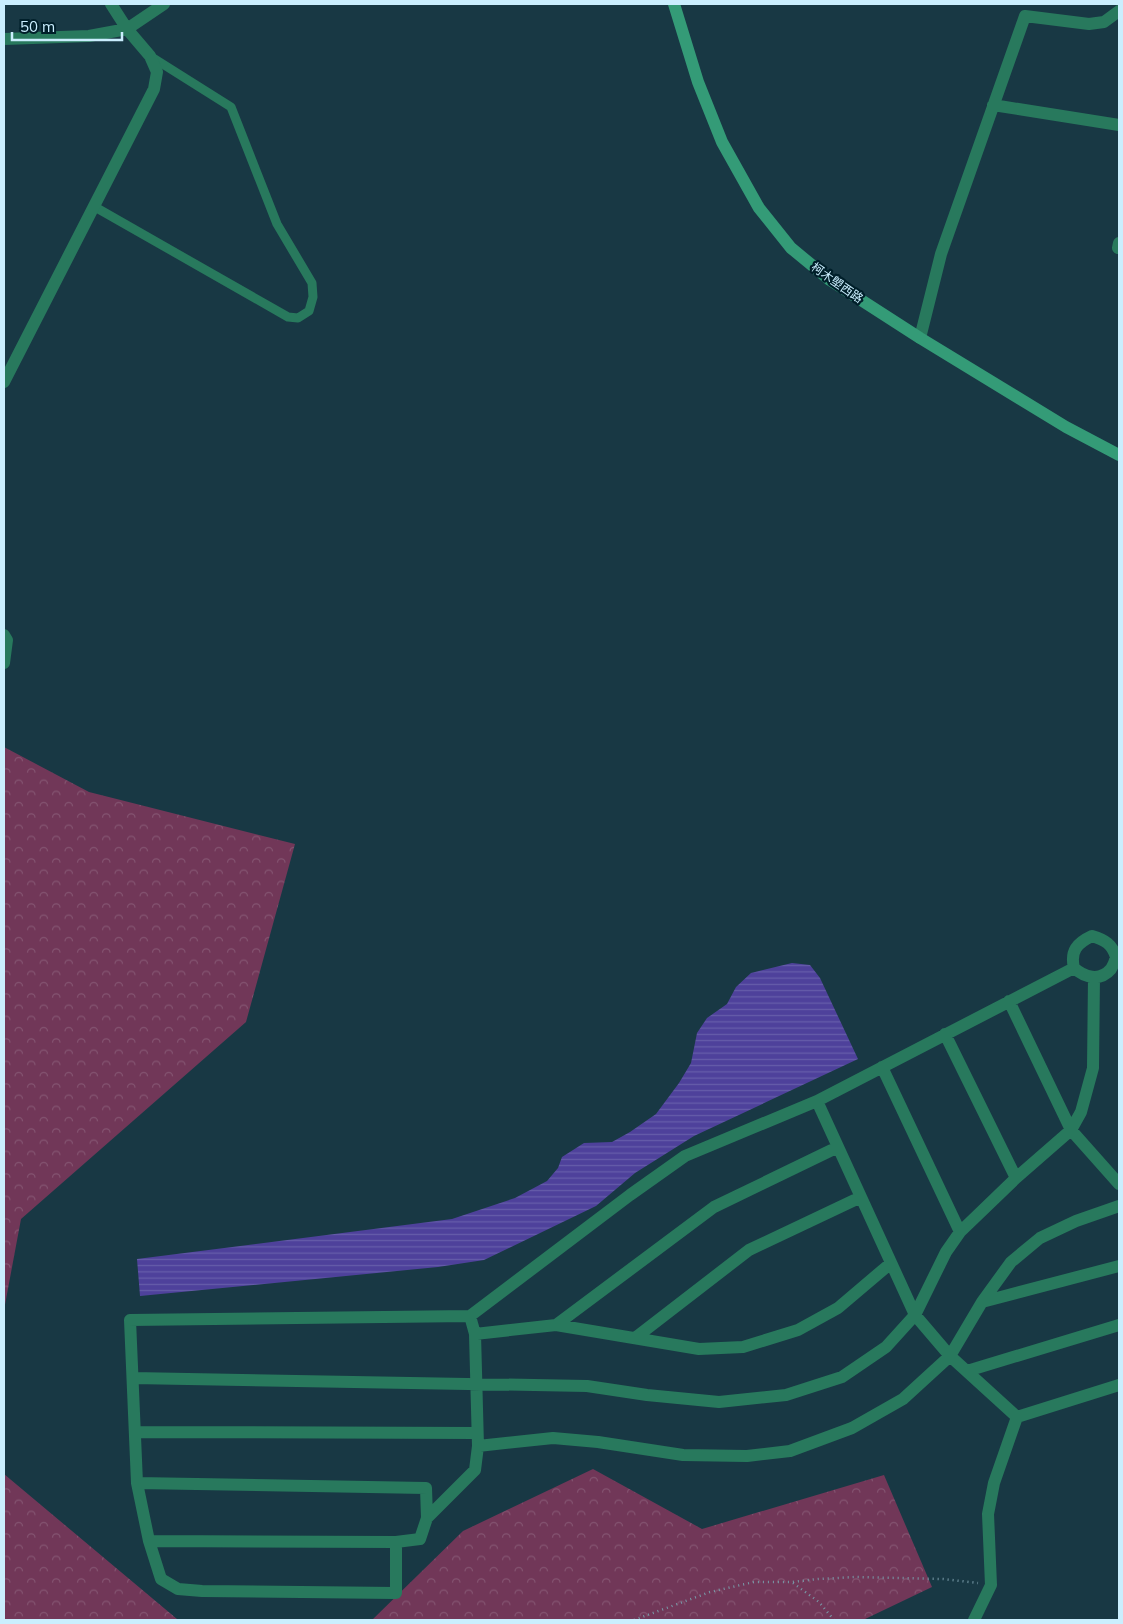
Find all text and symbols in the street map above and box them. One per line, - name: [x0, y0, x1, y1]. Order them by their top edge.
- scale bar: [12, 10, 122, 42]
- text: 50 m: [20, 17, 55, 36]
- street label: 柯木塱西路: [808, 259, 866, 306]

